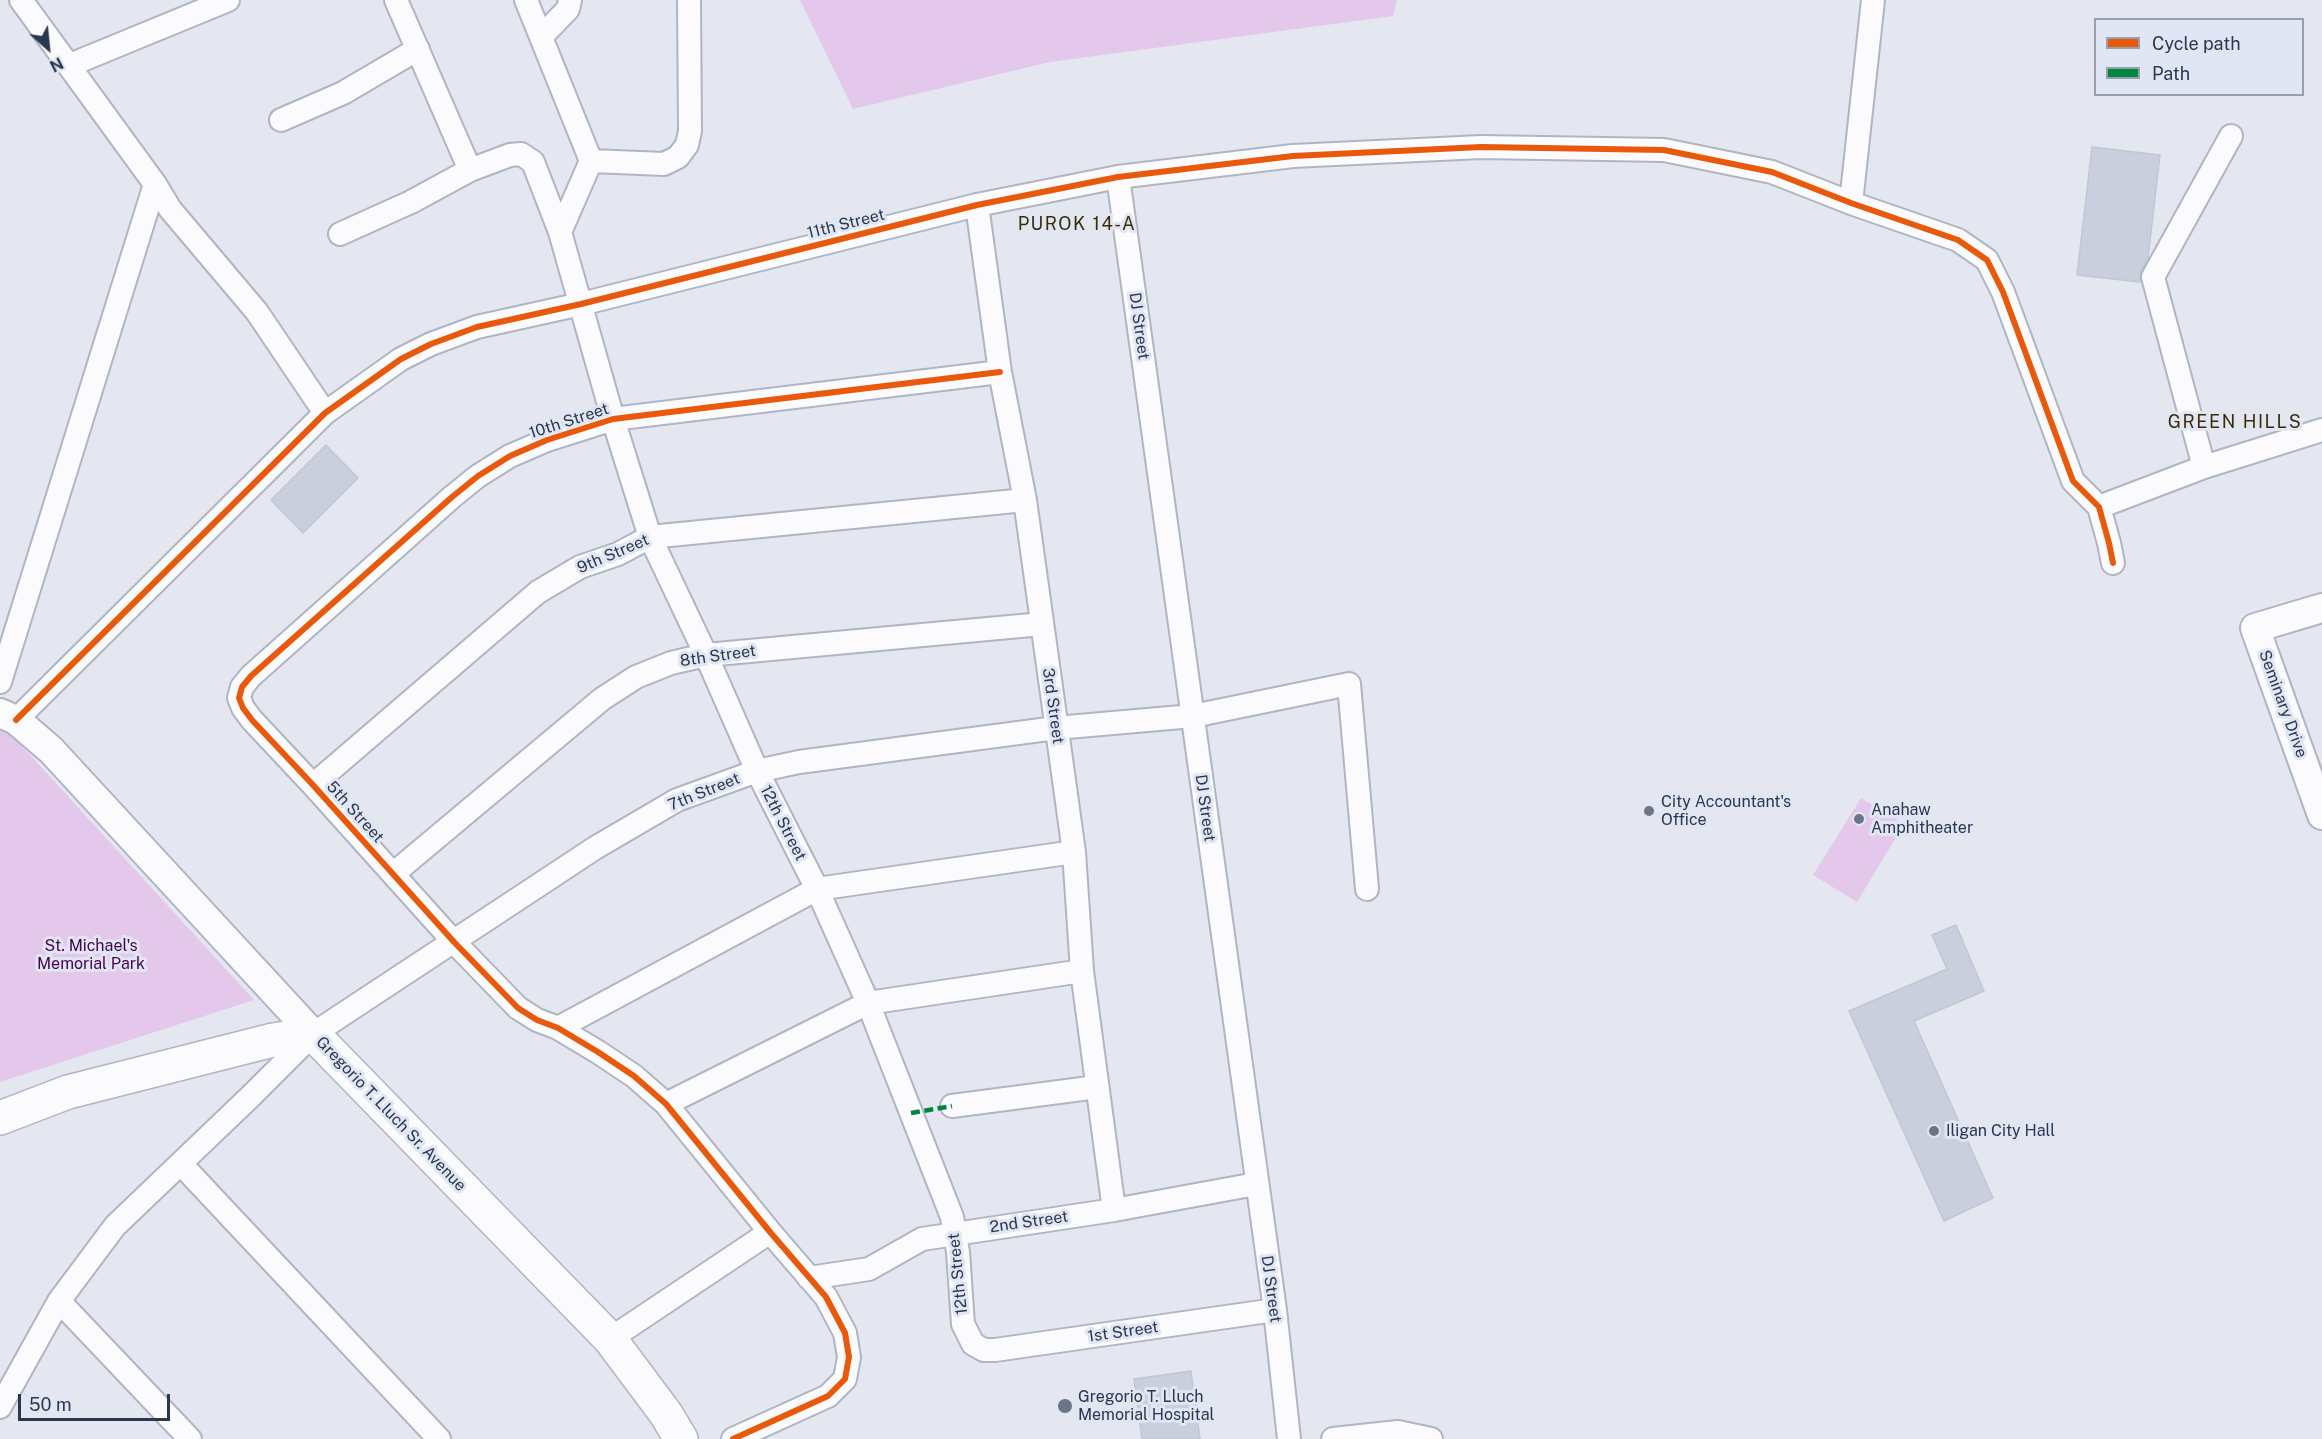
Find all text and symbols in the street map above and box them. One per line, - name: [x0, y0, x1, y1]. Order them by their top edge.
- north arrow: [18, 18, 78, 78]
- legend: [2094, 18, 2304, 96]
- text: Cycle path: [2152, 33, 2241, 54]
- text: N: [47, 53, 66, 76]
- text: Path: [2152, 63, 2190, 84]
- street label: 11th Street: [805, 205, 887, 243]
- district label: PUROK 14-A: [1018, 213, 1136, 235]
- street label: DJ Street: [1125, 291, 1153, 361]
- street label: 10th Street: [527, 399, 611, 443]
- district label: GREEN HILLS: [2168, 411, 2302, 433]
- street label: 9th Street: [574, 530, 652, 578]
- street label: 8th Street: [679, 641, 757, 671]
- street label: Seminary Drive: [2255, 648, 2311, 760]
- street label: 3rd Street: [1038, 667, 1068, 745]
- street label: 7th Street: [665, 769, 743, 815]
- street label: DJ Street: [1191, 773, 1219, 843]
- street label: 5th Street: [322, 777, 388, 847]
- street label: 12th Street: [756, 782, 810, 864]
- place label: City Accountant's Office: [1661, 792, 1791, 830]
- place label: Anahaw Amphitheater: [1871, 800, 1973, 838]
- marker: City Accountant's Office: [1642, 804, 1656, 818]
- marker: Anahaw Amphitheater: [1852, 812, 1866, 826]
- park label: St. Michael's Memorial Park: [37, 936, 145, 974]
- street label: Gregorio T. Lluch Sr. Avenue: [312, 1033, 470, 1195]
- place label: Iligan City Hall: [1946, 1121, 2055, 1141]
- marker: Iligan City Hall: [1927, 1124, 1941, 1138]
- street label: 2nd Street: [989, 1207, 1069, 1237]
- street label: 12th Street: [944, 1232, 972, 1316]
- street label: DJ Street: [1257, 1254, 1285, 1324]
- street label: 1st Street: [1086, 1318, 1160, 1346]
- scale bar: [21, 1382, 172, 1420]
- place label: Gregorio T. Lluch Memorial Hospital: [1078, 1387, 1214, 1425]
- text: 50 m: [29, 1394, 72, 1415]
- marker: Gregorio T. Lluch Memorial Hospital: [1056, 1397, 1074, 1415]

